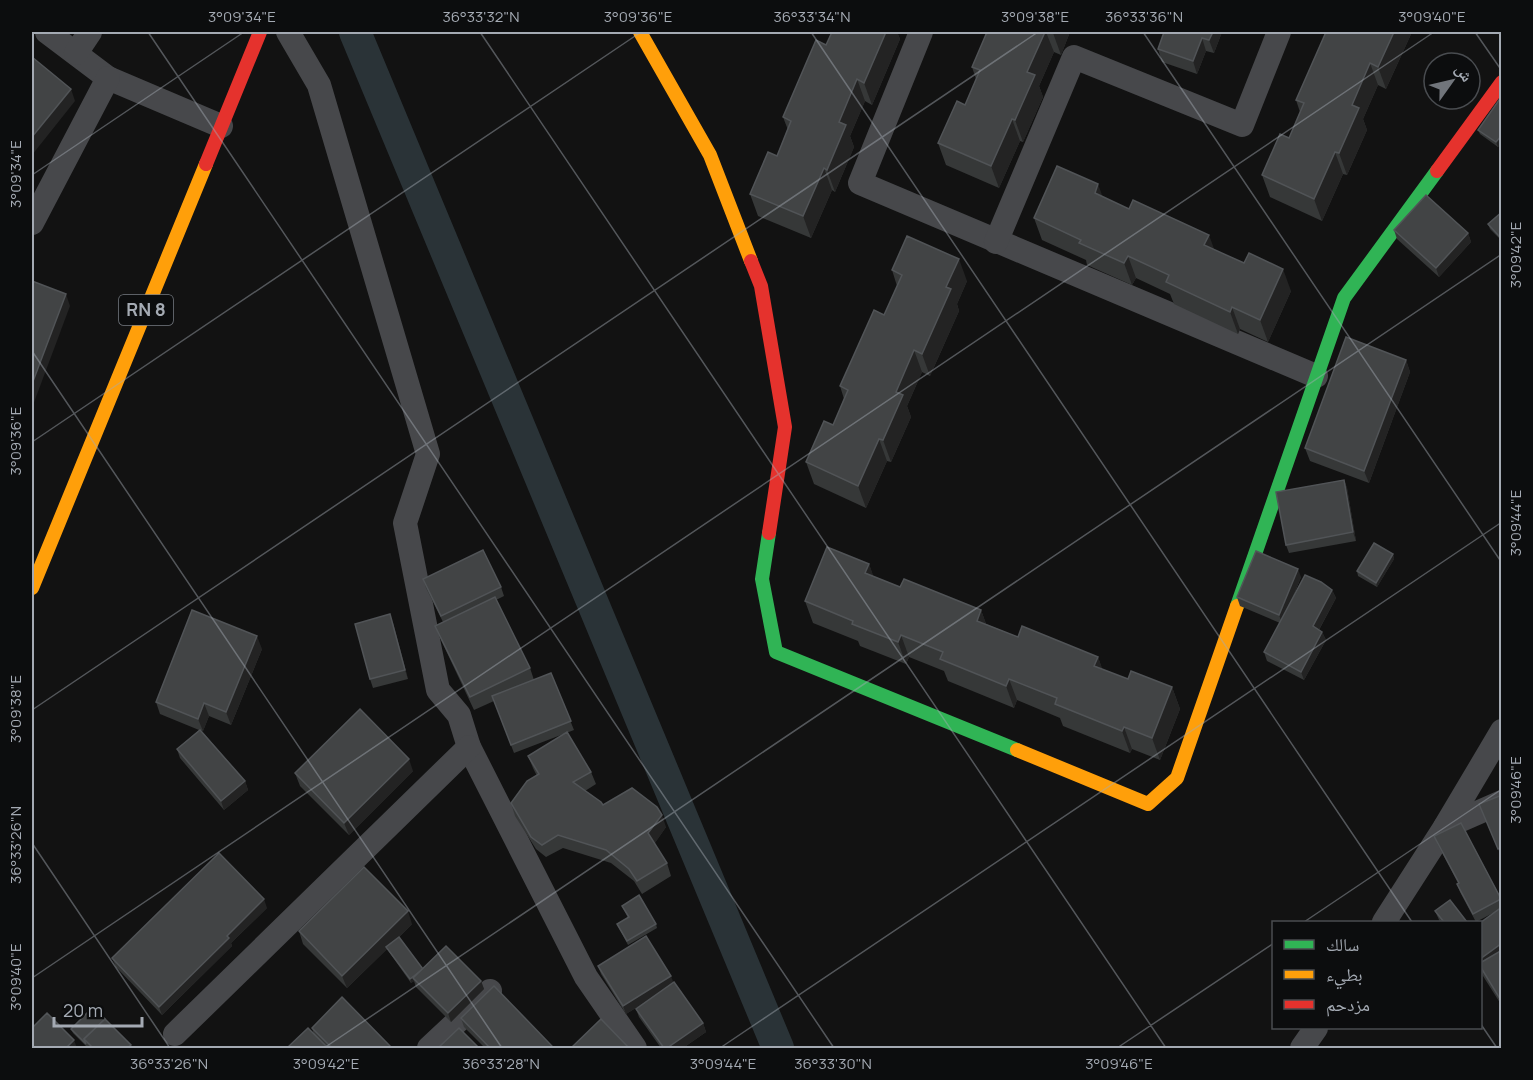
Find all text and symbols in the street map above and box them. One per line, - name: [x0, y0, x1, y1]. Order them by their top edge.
- text: 3°09'34"E: [208, 6, 276, 27]
- text: 36°33'32"N: [442, 6, 520, 27]
- text: 3°09'36"E: [604, 6, 672, 27]
- text: 36°33'34"N: [774, 6, 850, 27]
- text: 3°09'38"E: [1001, 6, 1069, 27]
- text: 36°33'36"N: [1105, 6, 1183, 27]
- text: 3°09'40"E: [1398, 6, 1466, 27]
- north arrow: [1422, 51, 1482, 111]
- text: ش: [1451, 59, 1478, 86]
- text: 3°09'34"E: [5, 140, 26, 208]
- text: 3°09'42"E: [1505, 222, 1526, 288]
- road number: RN 8: [119, 295, 173, 325]
- text: 3°09'36"E: [5, 407, 26, 475]
- text: 3°09'44"E: [1505, 490, 1526, 556]
- text: 3°09'38"E: [5, 675, 26, 743]
- text: 3°09'46"E: [1505, 756, 1526, 824]
- text: 36°33'26"N: [5, 806, 26, 884]
- legend: [1272, 921, 1482, 1029]
- text: سالك: [1326, 932, 1359, 956]
- text: 3°09'40"E: [5, 943, 26, 1011]
- text: بطيء: [1326, 962, 1363, 990]
- scale bar: [54, 990, 142, 1028]
- text: مزدحم: [1326, 992, 1370, 1017]
- text: 20 m: [63, 998, 103, 1022]
- text: 36°33'26"N: [130, 1053, 208, 1074]
- text: 3°09'42"E: [293, 1053, 359, 1074]
- text: 36°33'28"N: [462, 1053, 540, 1074]
- text: 3°09'44"E: [690, 1053, 756, 1074]
- text: 36°33'30"N: [794, 1053, 872, 1074]
- text: 3°09'46"E: [1085, 1053, 1153, 1074]

